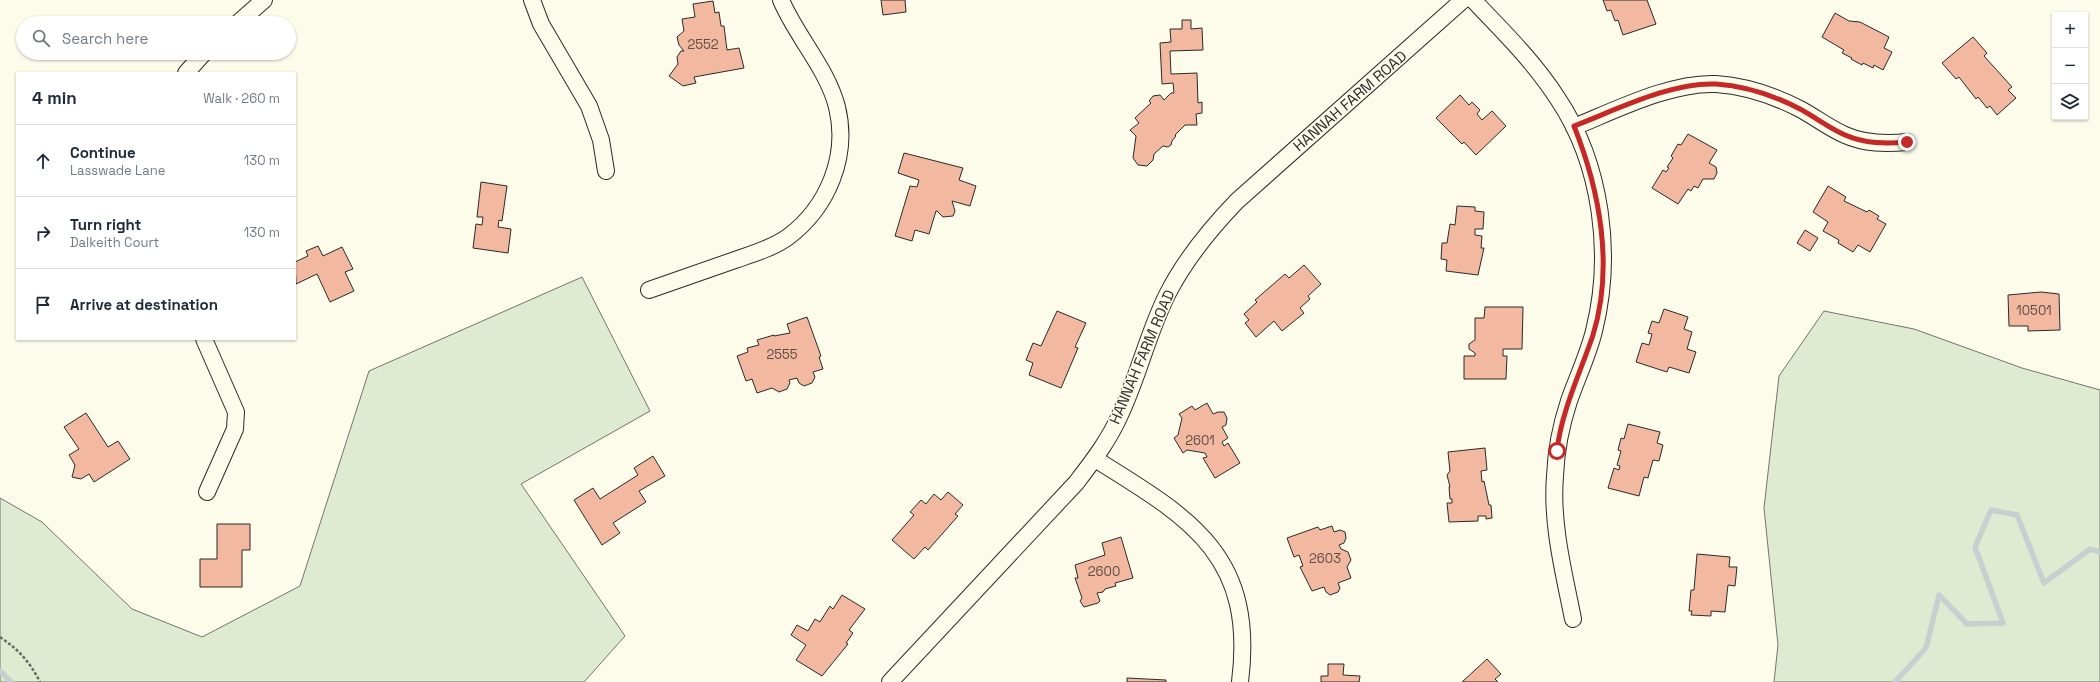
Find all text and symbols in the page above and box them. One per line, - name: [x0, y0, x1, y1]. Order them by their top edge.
- map controls: [2052, 12, 2088, 120]
- button: +: [2052, 12, 2088, 48]
- search box: [16, 16, 296, 60]
- icon: search: [30, 27, 52, 49]
- text: Search here: [62, 29, 148, 48]
- house number: 2552: [687, 36, 719, 53]
- street label: HANNAH FARM ROAD: [1289, 46, 1410, 155]
- button: −: [2052, 48, 2088, 84]
- button: layers: [2052, 84, 2088, 120]
- text: 4 min: [32, 87, 77, 109]
- text: Walk · 260 m: [203, 90, 280, 107]
- route end: [1898, 133, 1916, 151]
- text: Continue: [70, 143, 136, 162]
- icon: ahead: [32, 150, 54, 172]
- text: 130 m: [244, 152, 280, 169]
- text: Lasswade Lane: [70, 162, 165, 179]
- text: Turn right: [70, 215, 141, 234]
- icon: right: [32, 222, 54, 244]
- text: 130 m: [244, 224, 280, 241]
- text: Dalkeith Court: [70, 234, 159, 251]
- street label: HANNAH FARM ROAD: [1105, 287, 1178, 427]
- icon: arrive: [32, 294, 54, 316]
- text: Arrive at destination: [70, 295, 218, 314]
- house number: 10501: [2016, 302, 2052, 319]
- house number: 2555: [766, 346, 798, 363]
- house number: 2601: [1185, 432, 1215, 449]
- route start: [1548, 442, 1566, 460]
- house number: 2603: [1309, 550, 1341, 567]
- house number: 2600: [1088, 563, 1120, 580]

